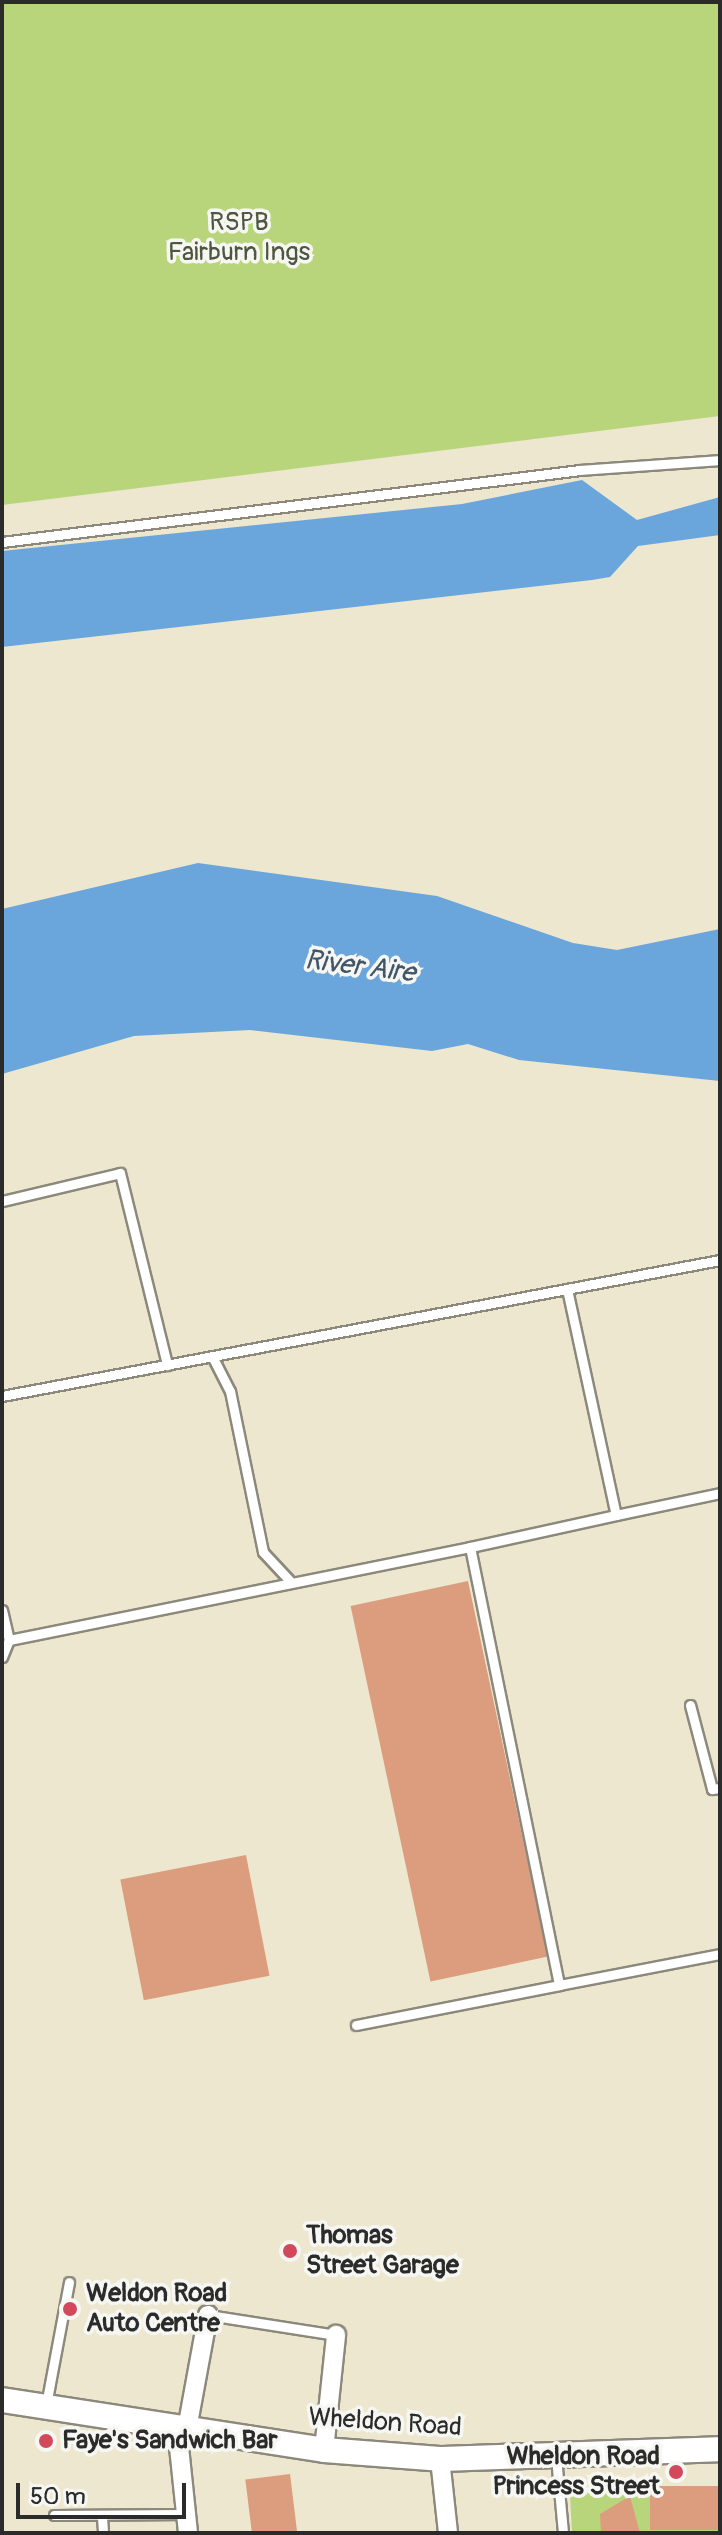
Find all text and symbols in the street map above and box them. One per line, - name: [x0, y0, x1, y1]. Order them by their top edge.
- park label: RSPB Fairburn Ings: [168, 207, 310, 268]
- water label: River Aire: [303, 944, 417, 990]
- place label: Thomas Street Garage: [306, 2220, 459, 2282]
- marker: Thomas Street Garage: [281, 2242, 299, 2260]
- place label: Weldon Road Auto Centre: [86, 2278, 227, 2340]
- marker: Weldon Road Auto Centre: [61, 2300, 79, 2318]
- street label: Wheldon Road: [307, 2402, 463, 2444]
- place label: Faye's Sandwich Bar: [62, 2425, 278, 2457]
- marker: Faye's Sandwich Bar: [37, 2432, 55, 2450]
- place label: Wheldon Road Princess Street: [492, 2441, 660, 2502]
- marker: Wheldon Road Princess Street: [667, 2463, 685, 2481]
- scale bar: [20, 2467, 190, 2517]
- text: 50 m: [30, 2482, 86, 2511]

